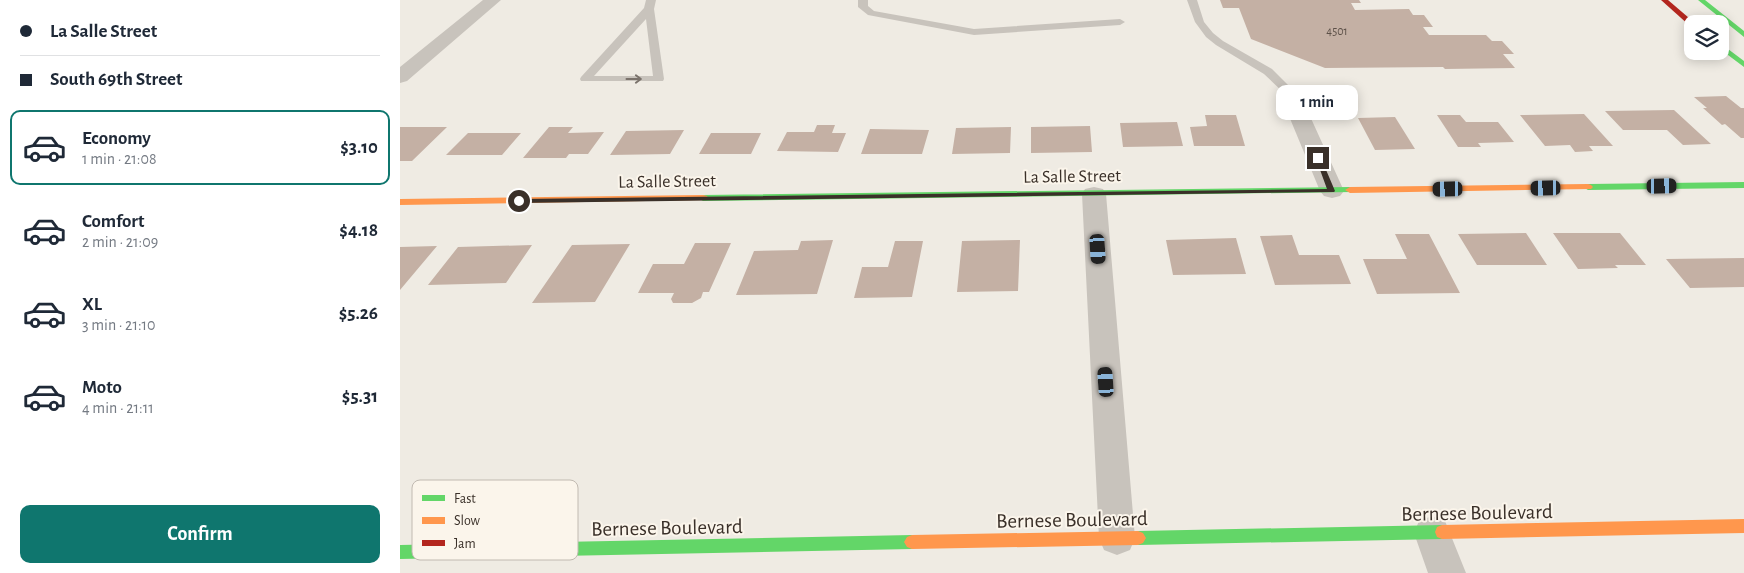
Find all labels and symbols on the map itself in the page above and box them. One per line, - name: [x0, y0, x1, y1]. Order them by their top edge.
- house number: 4501: [1326, 25, 1348, 37]
- one-way arrow: [625, 74, 641, 84]
- callout: 1 min: [1277, 86, 1359, 120]
- route end: [1307, 147, 1329, 169]
- street label: La Salle Street: [1023, 167, 1121, 187]
- street label: La Salle Street: [618, 172, 716, 192]
- car: [1646, 178, 1677, 194]
- car: [1530, 180, 1561, 196]
- car: [1432, 181, 1463, 197]
- route start: [508, 190, 530, 212]
- car: [1089, 234, 1106, 264]
- car: [1097, 367, 1114, 397]
- legend: [412, 480, 578, 560]
- text: Fast: [454, 492, 476, 506]
- street label: Bernese Boulevard: [1401, 501, 1553, 525]
- street label: Bernese Boulevard: [996, 508, 1148, 532]
- text: Slow: [454, 514, 481, 528]
- street label: Bernese Boulevard: [591, 516, 743, 540]
- text: Jam: [454, 537, 476, 551]

